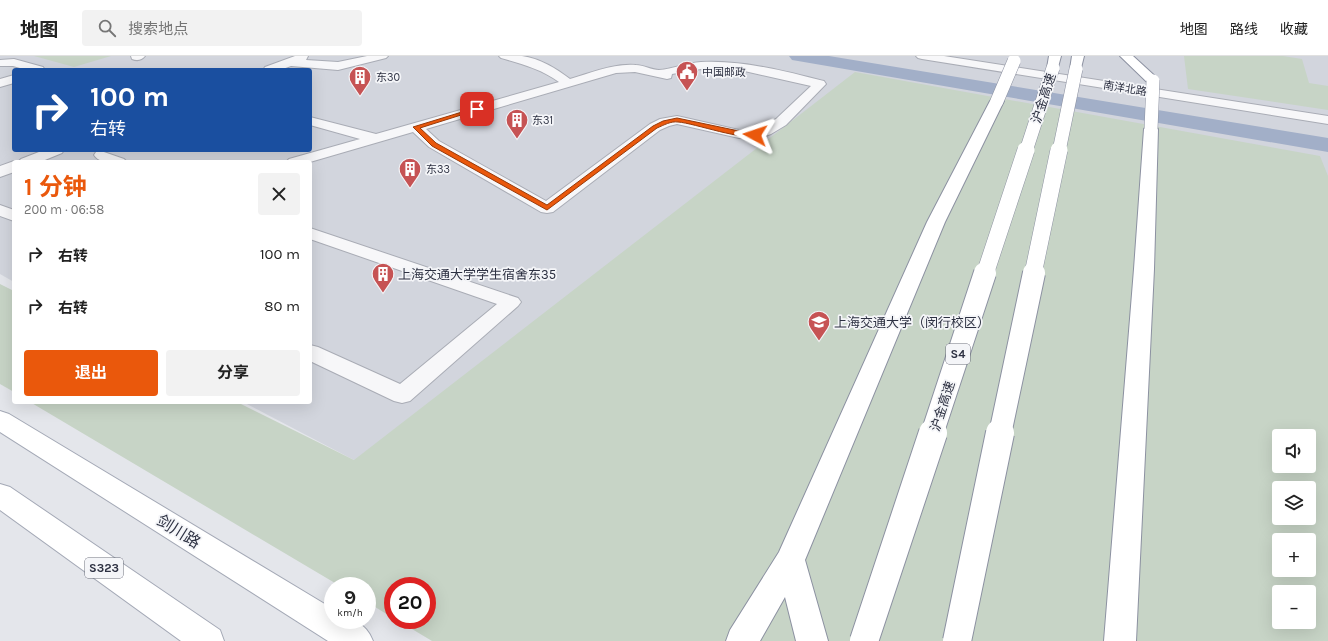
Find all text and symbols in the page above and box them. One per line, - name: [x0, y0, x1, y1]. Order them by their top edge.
- search box: [82, 10, 362, 46]
- icon: search: [96, 17, 118, 39]
- text: 地图: [20, 19, 58, 41]
- text: 搜索地点: [128, 20, 188, 38]
- text: 地图: [1180, 21, 1208, 38]
- text: 路线: [1230, 21, 1258, 38]
- text: 收藏: [1280, 21, 1308, 38]
- public building icon: 中国邮政: [674, 59, 700, 92]
- building icon: 东30: [347, 64, 373, 97]
- place label: 中国邮政: [702, 66, 746, 79]
- place label: 东30: [376, 71, 400, 84]
- street label: 沪金高速: [1028, 71, 1059, 125]
- street label: 南洋北路: [1102, 79, 1148, 98]
- text: 100 m: [90, 80, 169, 113]
- icon: right: [24, 84, 76, 136]
- pin: [460, 92, 494, 126]
- icon: arrive: [466, 98, 488, 120]
- building icon: 东31: [504, 107, 530, 140]
- place label: 东31: [532, 114, 553, 127]
- position arrow: [734, 114, 776, 156]
- text: 右转: [90, 118, 126, 140]
- building icon: 东33: [397, 156, 423, 189]
- place label: 东33: [426, 163, 450, 176]
- text: 1 分钟: [24, 173, 87, 201]
- button: close: [258, 173, 300, 215]
- text: 200 m · 06:58: [24, 202, 104, 217]
- icon: right: [24, 243, 46, 265]
- text: 100 m: [260, 245, 300, 263]
- text: 右转: [58, 247, 88, 265]
- building icon: 上海交通大学学生宿舍东35: [370, 261, 396, 294]
- place label: 上海交通大学学生宿舍东35: [398, 267, 556, 282]
- icon: right: [24, 295, 46, 317]
- text: 80 m: [264, 297, 300, 315]
- text: 右转: [58, 299, 88, 317]
- school or university icon: 上海交通大学（闵行校区）: [806, 309, 832, 342]
- place label: 上海交通大学（闵行校区）: [834, 315, 990, 330]
- road number: S4: [946, 344, 970, 364]
- button: 退出: [24, 350, 158, 396]
- button: 分享: [166, 350, 300, 396]
- street label: 沪金高速: [927, 379, 958, 433]
- map controls: [1272, 429, 1316, 629]
- button: sound: [1272, 429, 1316, 473]
- button: layers: [1272, 481, 1316, 525]
- street label: 剑川路: [153, 511, 204, 552]
- button: +: [1272, 533, 1316, 577]
- road number: S323: [85, 558, 123, 578]
- speed limit sign: 20: [384, 577, 436, 629]
- button: −: [1272, 585, 1316, 629]
- text: 9: [344, 586, 356, 609]
- text: km/h: [337, 607, 363, 619]

